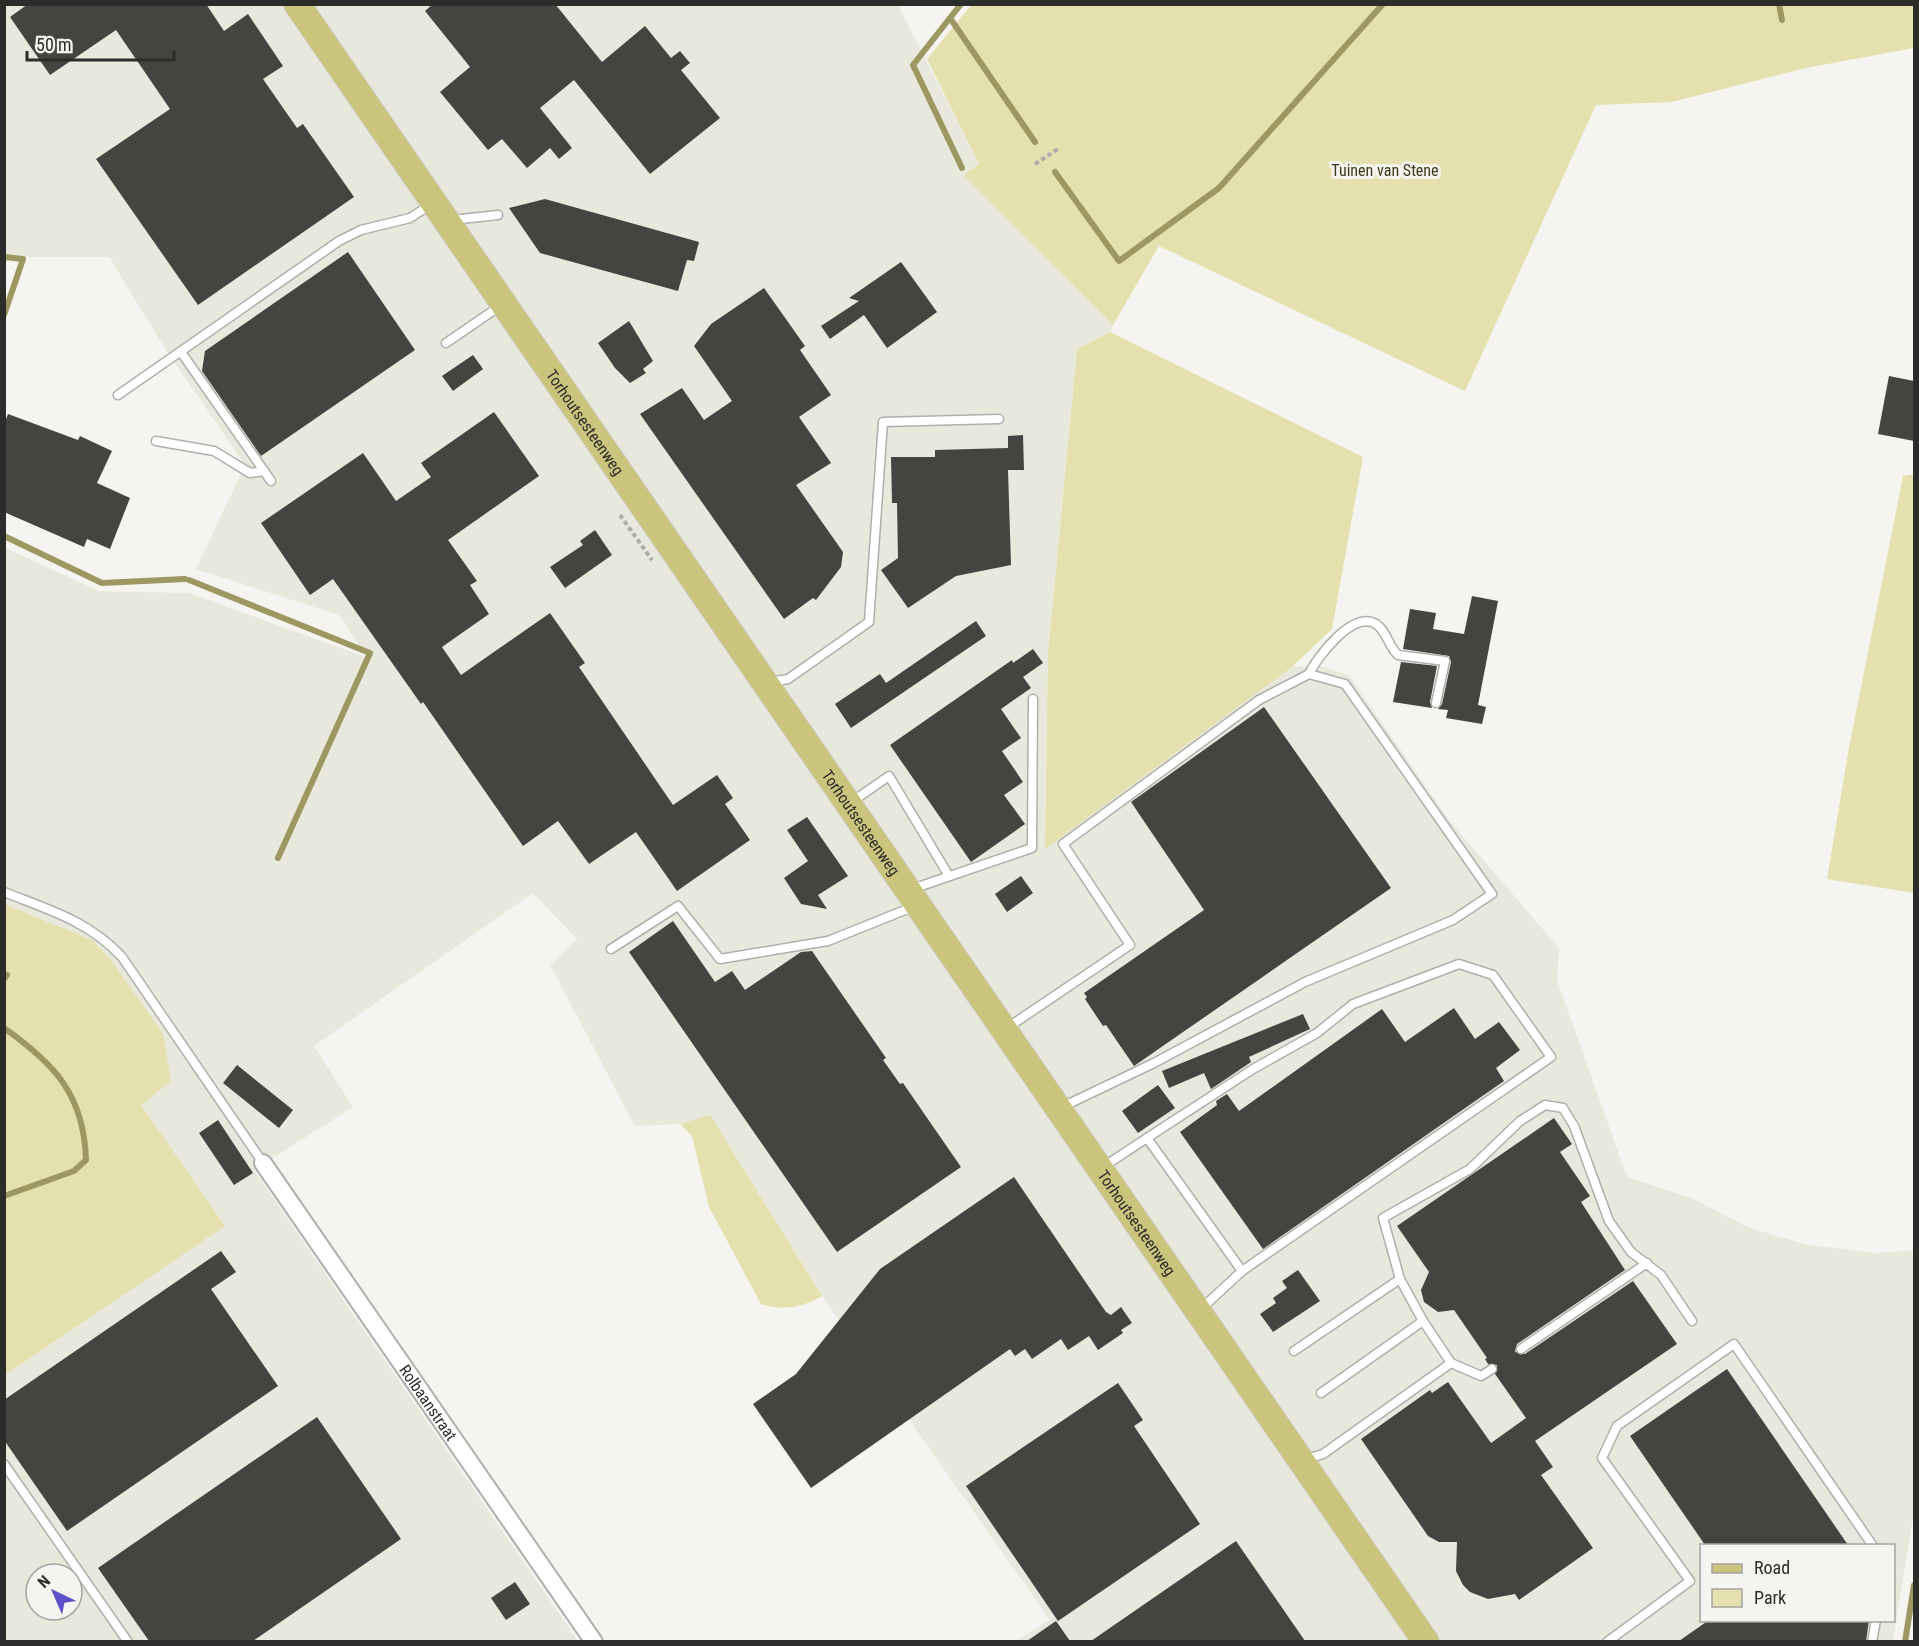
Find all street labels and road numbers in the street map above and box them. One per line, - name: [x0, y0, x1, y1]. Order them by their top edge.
- street label: Torhoutsesteenweg: [542, 366, 628, 479]
- street label: Torhoutsesteenweg: [818, 766, 904, 879]
- street label: Torhoutsesteenweg: [1094, 1166, 1180, 1279]
- street label: Rolbaanstraat: [396, 1361, 461, 1444]

